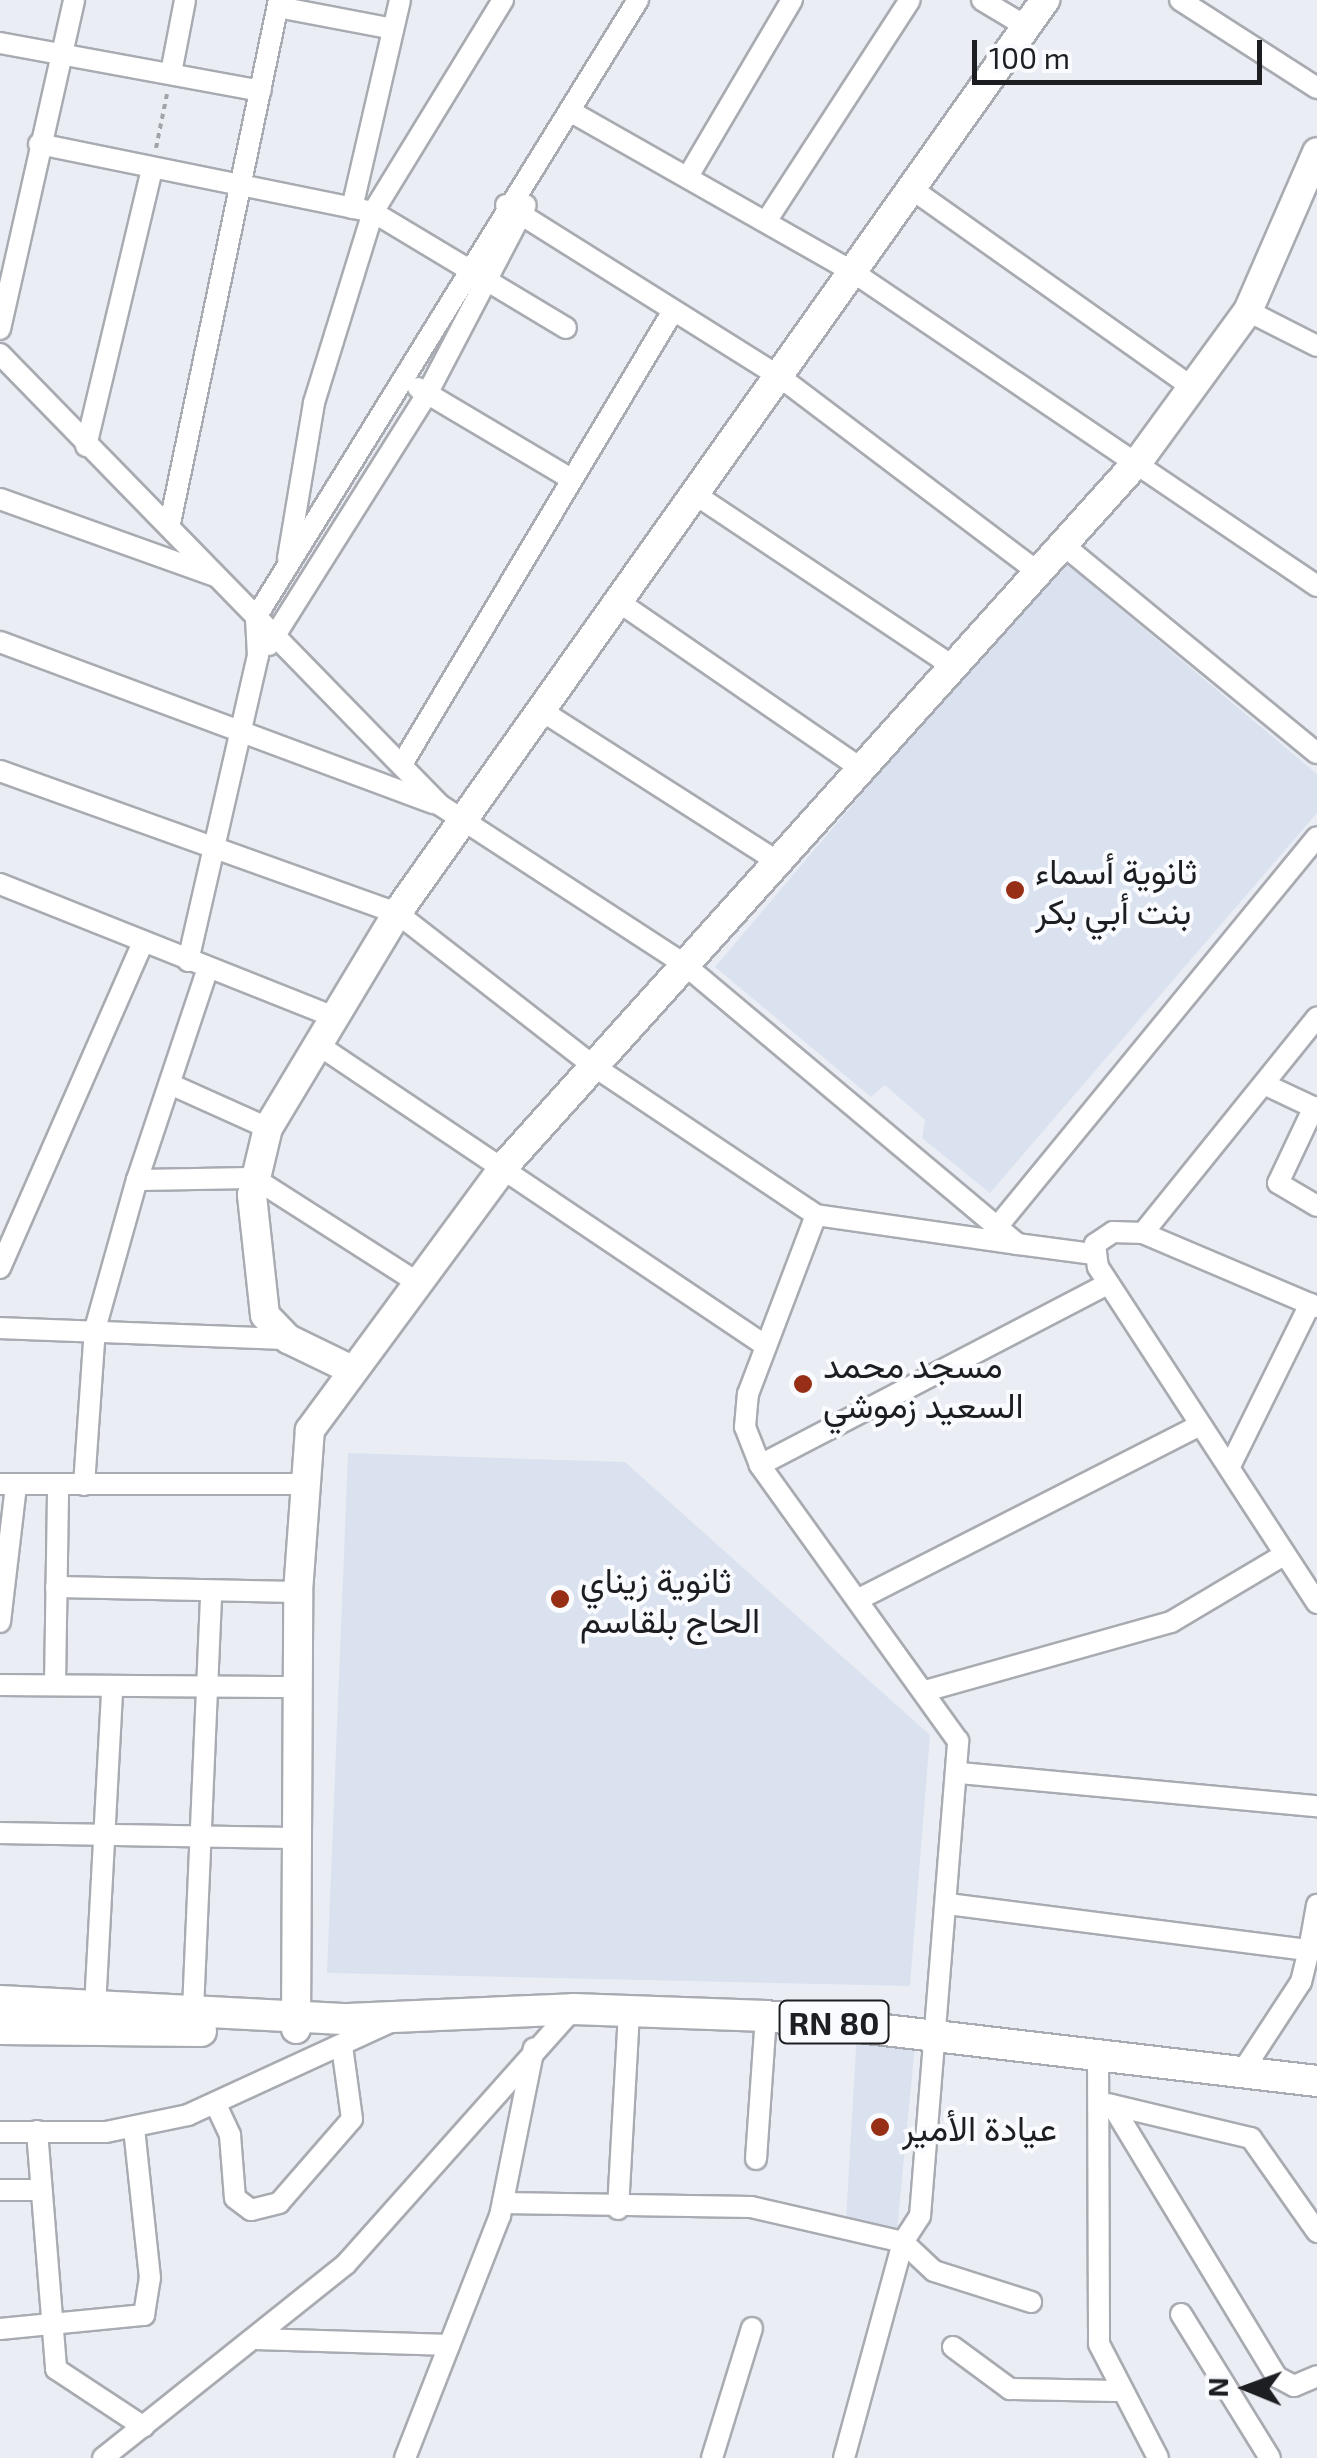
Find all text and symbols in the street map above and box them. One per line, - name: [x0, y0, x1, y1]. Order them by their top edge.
- scale bar: [977, 20, 1267, 82]
- text: 100 m: [989, 39, 1070, 75]
- place label: ثانوية أسماء بنت أبي بكر: [1035, 849, 1197, 931]
- marker: ثانوية أسماء بنت أبي بكر: [1004, 879, 1026, 901]
- place label: مسجد محمد السعيد زموشي: [823, 1343, 1024, 1425]
- marker: مسجد محمد السعيد زموشي: [792, 1373, 814, 1395]
- place label: ثانوية زيناي الحاج بلقاسم: [580, 1558, 760, 1640]
- marker: ثانوية زيناي الحاج بلقاسم: [549, 1588, 571, 1610]
- road number: RN 80: [776, 1995, 892, 2049]
- place label: عيادة الأمير: [902, 2106, 1057, 2148]
- marker: عيادة الأمير: [867, 2114, 893, 2140]
- north arrow: [1197, 2338, 1297, 2438]
- text: N: [1200, 2377, 1234, 2398]

